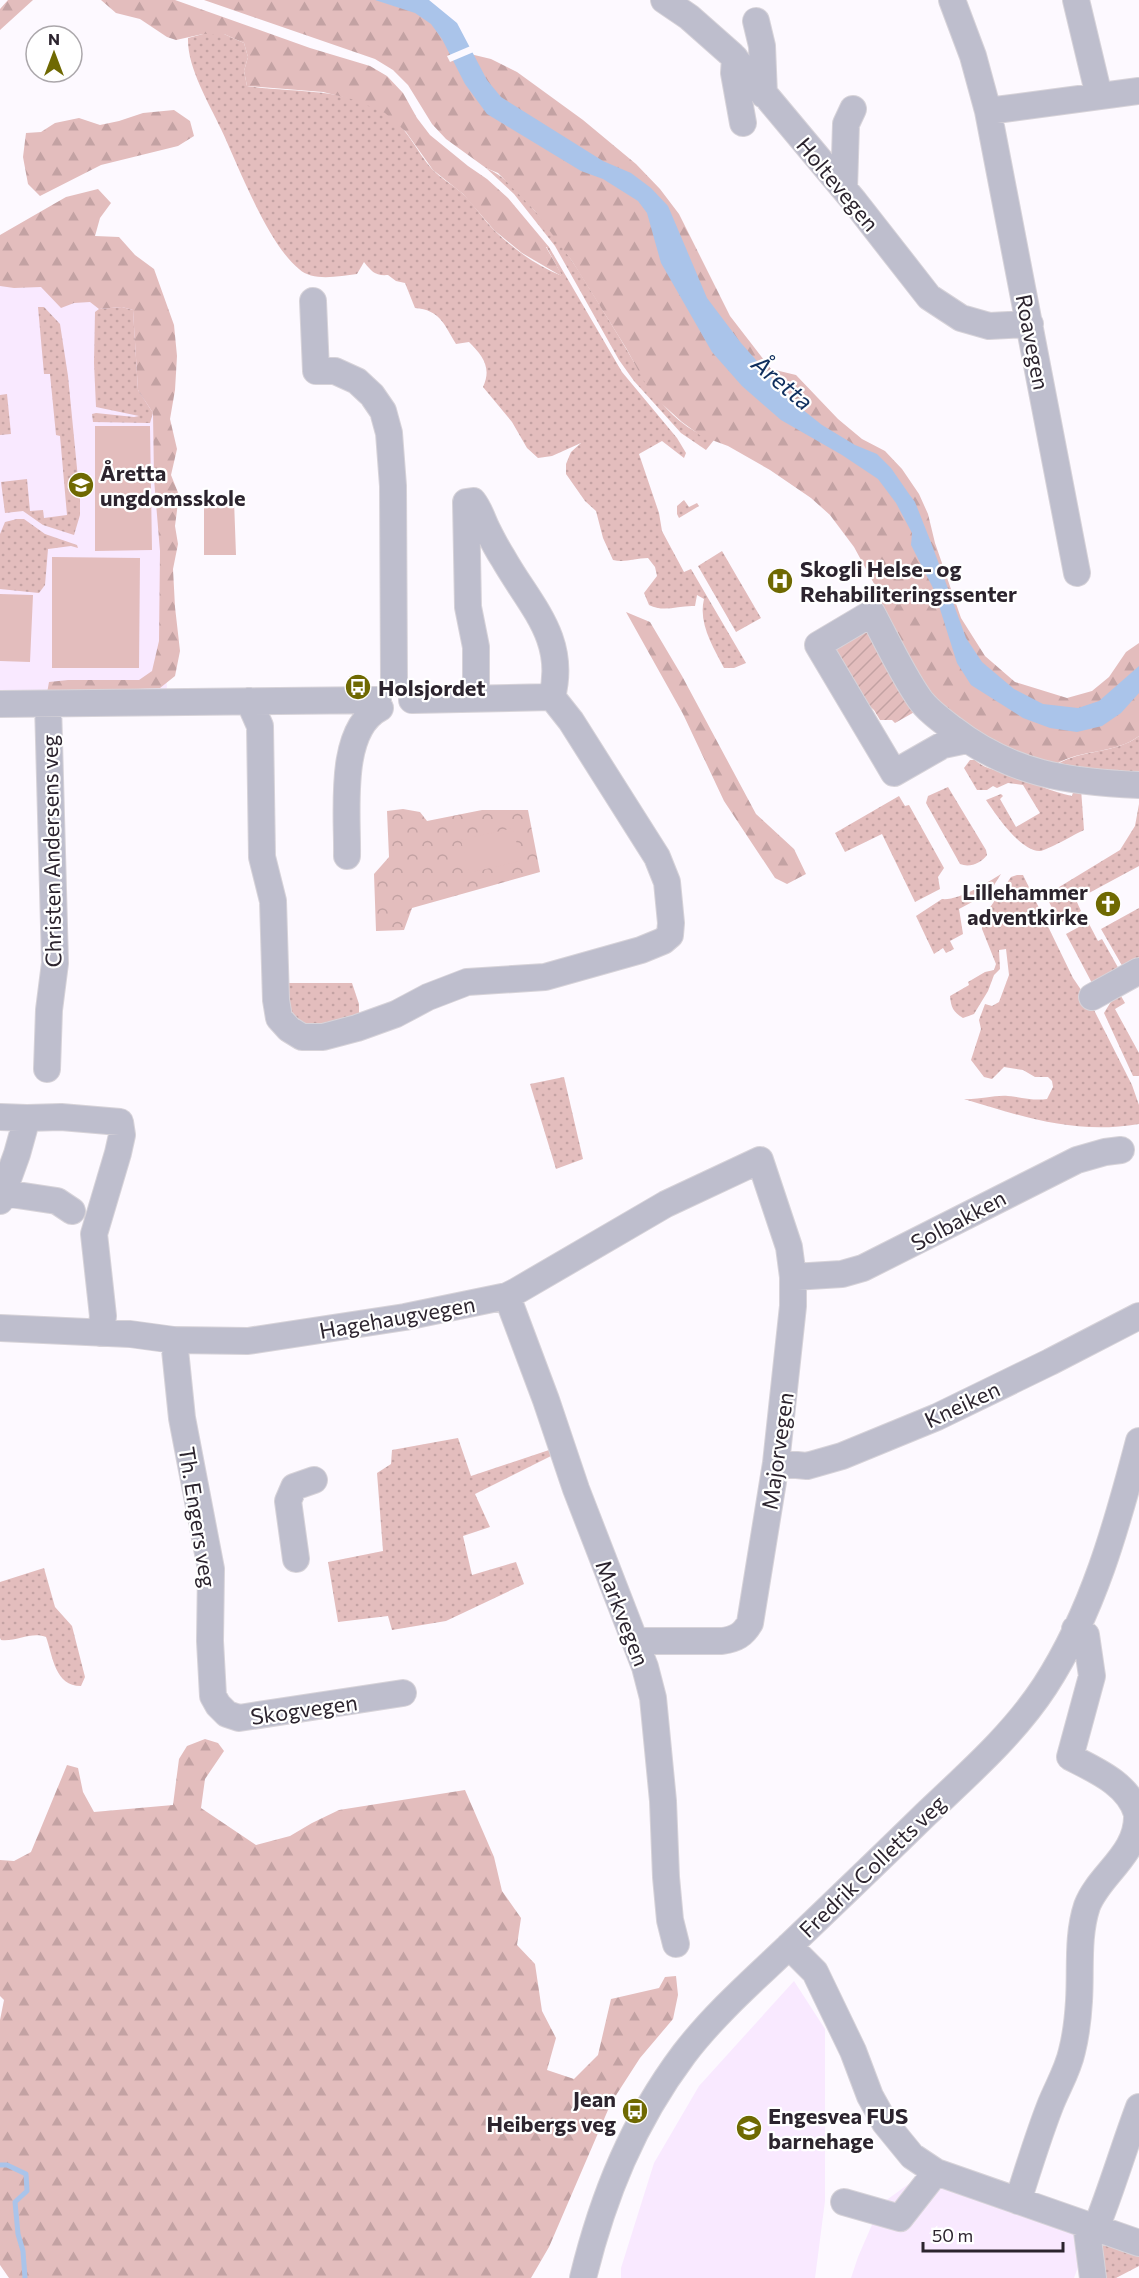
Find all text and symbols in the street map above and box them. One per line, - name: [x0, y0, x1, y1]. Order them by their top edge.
- north arrow: [24, 24, 84, 84]
- text: N: [48, 29, 60, 48]
- street label: Holtevegen: [791, 132, 885, 236]
- street label: Roavegen: [1011, 292, 1055, 392]
- water label: Åretta: [746, 348, 819, 416]
- place label: Åretta ungdomsskole: [100, 459, 246, 511]
- school or university icon: Åretta ungdomsskole: [66, 470, 96, 500]
- place label: Skogli Helse- og Rehabiliteringssenter: [800, 555, 1017, 607]
- hospital icon: Skogli Helse- og Rehabiliteringssenter: [765, 566, 795, 596]
- bus stop icon: Holsjordet: [343, 672, 373, 702]
- place label: Holsjordet: [378, 674, 486, 701]
- street label: Christen Andersens veg: [35, 734, 67, 968]
- place label: Lillehammer adventkirke: [962, 878, 1088, 930]
- church icon: Lillehammer adventkirke: [1093, 889, 1123, 919]
- street label: Solbakken: [906, 1184, 1010, 1256]
- street label: Hagehaugvegen: [317, 1290, 477, 1344]
- street label: Kneiken: [920, 1375, 1004, 1433]
- street label: Majorvegen: [755, 1391, 799, 1511]
- street label: Th. Engers veg: [174, 1445, 222, 1589]
- street label: Markvegen: [590, 1556, 656, 1670]
- street label: Skogvegen: [249, 1688, 359, 1730]
- street label: Fredrik Colletts veg: [793, 1789, 951, 1943]
- place label: Jean Heibergs veg: [486, 2085, 616, 2137]
- bus stop icon: Jean Heibergs veg: [620, 2096, 650, 2126]
- place label: Engesvea FUS barnehage: [768, 2102, 908, 2154]
- school or university icon: Engesvea FUS barnehage: [734, 2113, 764, 2143]
- scale bar: [923, 2215, 1062, 2253]
- text: 50 m: [932, 2224, 973, 2246]

